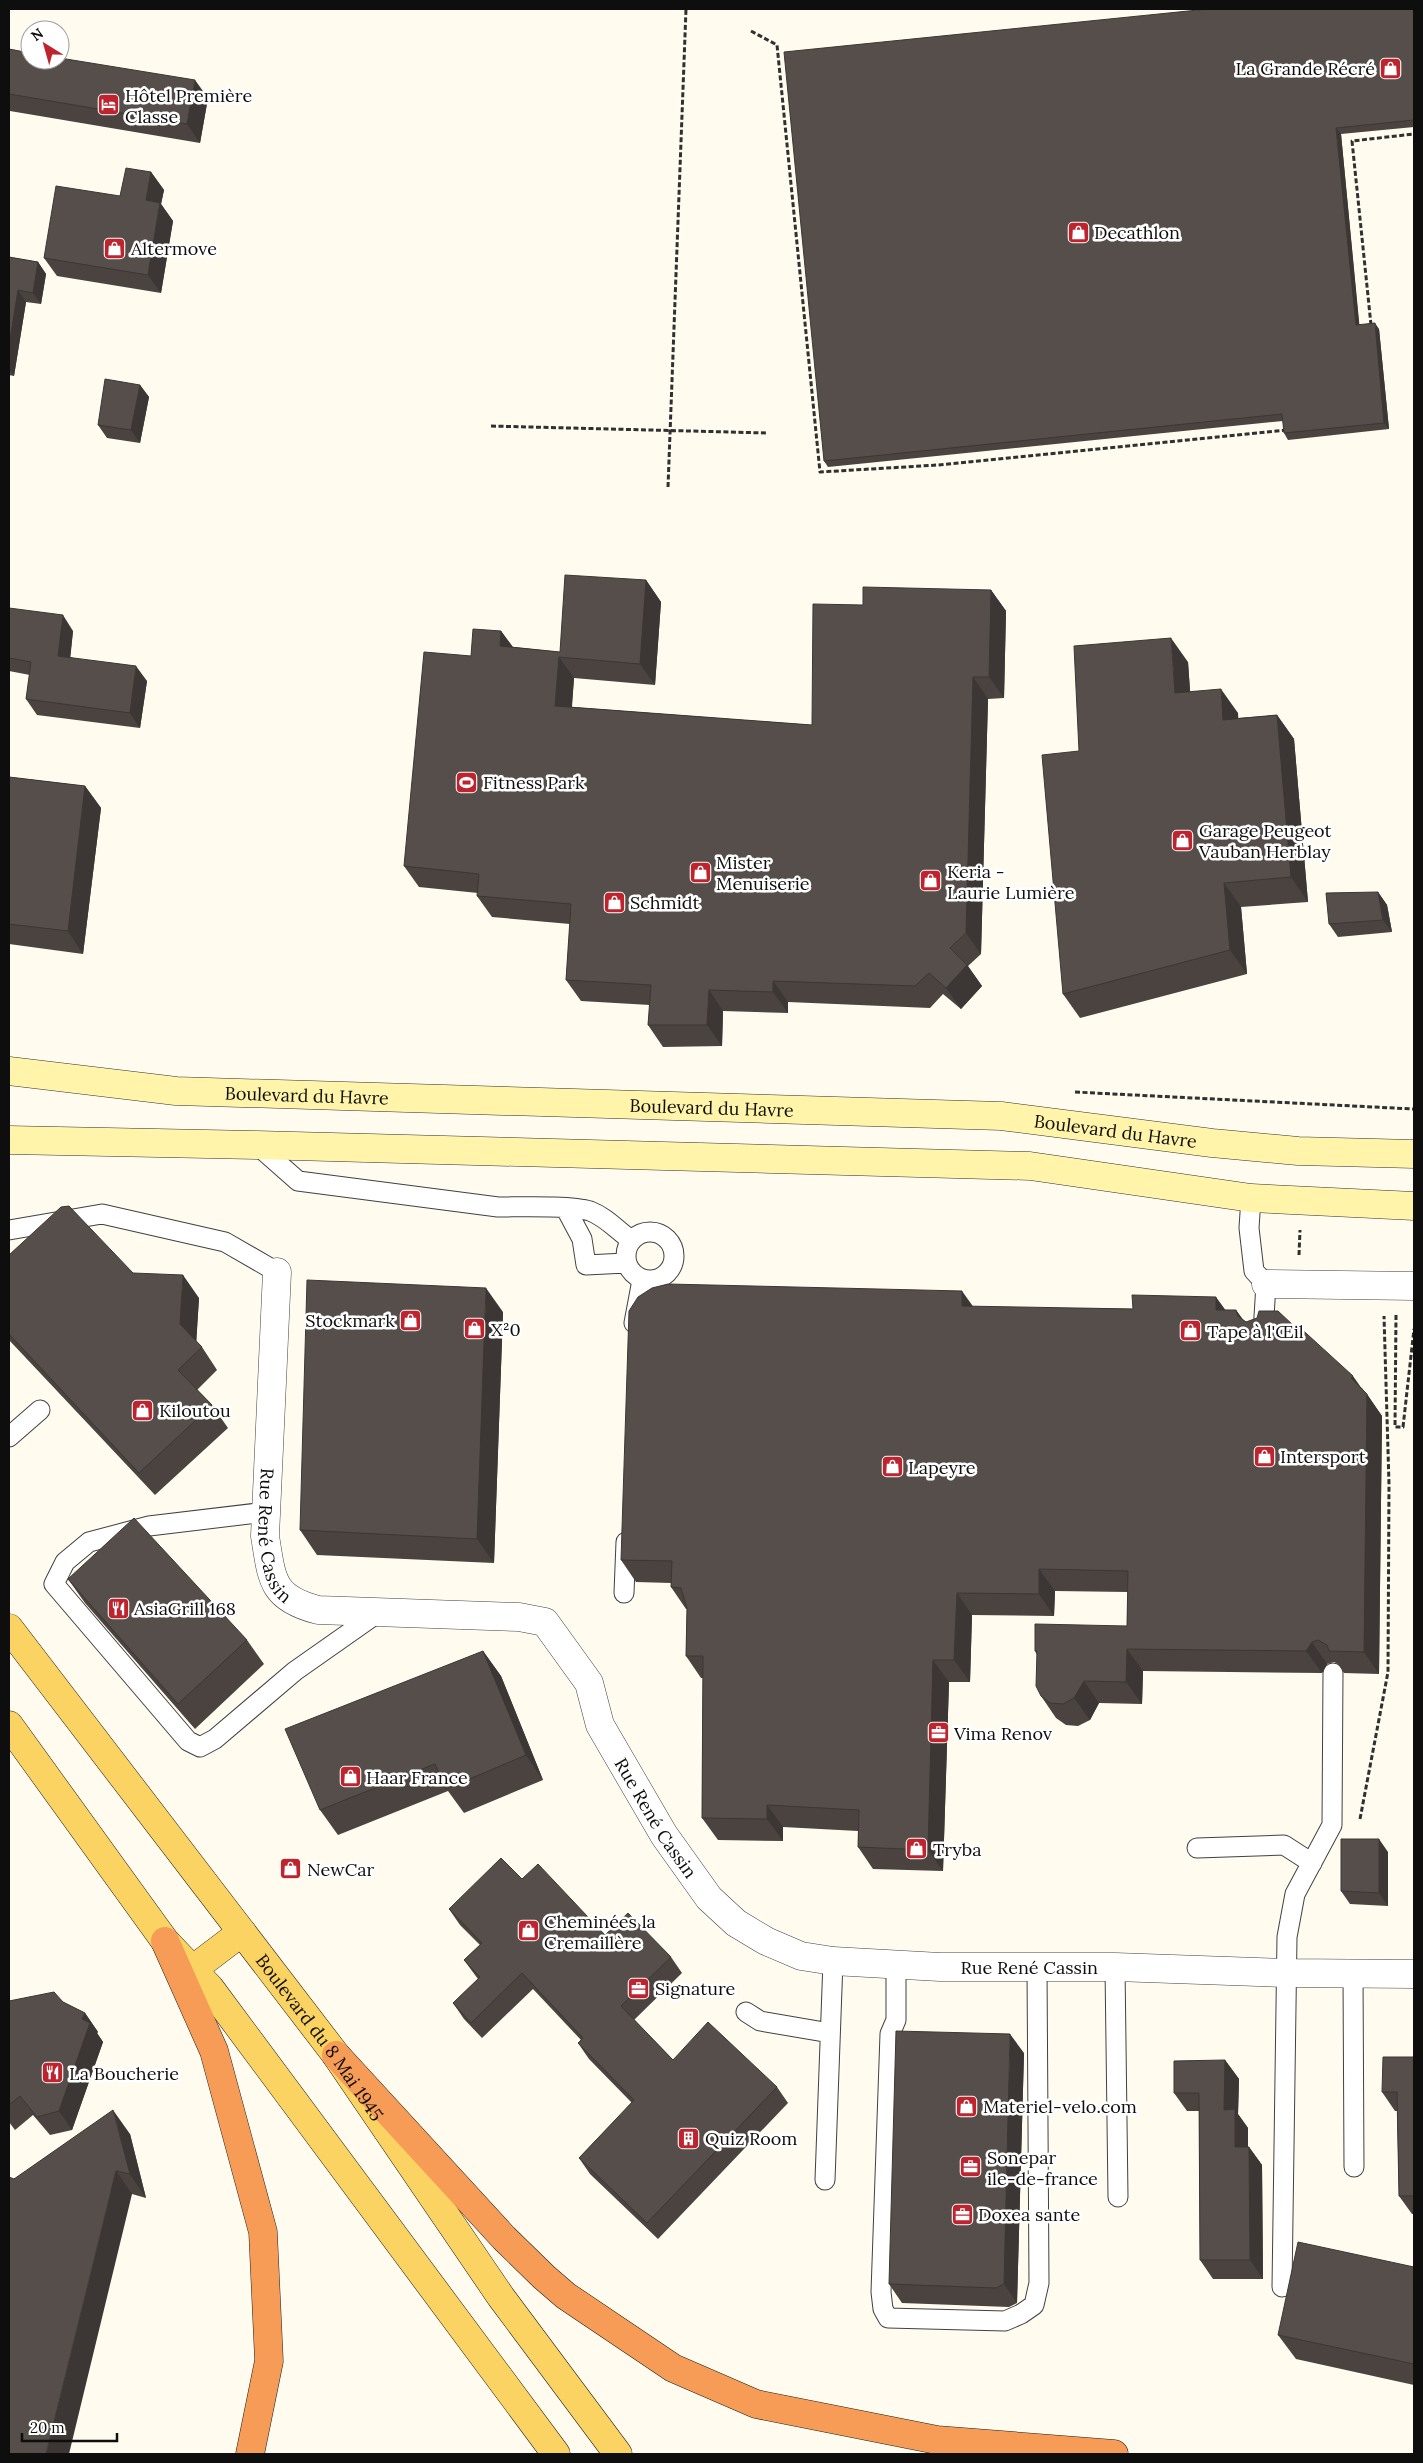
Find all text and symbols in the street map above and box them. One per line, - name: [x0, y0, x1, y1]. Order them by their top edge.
- north arrow: [20, 20, 70, 70]
- text: N: [27, 24, 47, 45]
- shop icon: La Grande Récré: [1379, 56, 1403, 80]
- place label: La Grande Récré: [1236, 57, 1375, 80]
- place label: Hôtel Première Classe: [125, 84, 252, 128]
- hotel icon: Hôtel Première Classe: [97, 93, 121, 117]
- shop icon: Decathlon: [1066, 220, 1090, 244]
- place label: Decathlon: [1094, 221, 1180, 244]
- shop icon: Altermove: [103, 236, 127, 260]
- place label: Altermove: [130, 237, 217, 260]
- sports icon: Fitness Park: [455, 770, 479, 794]
- place label: Fitness Park: [483, 771, 585, 794]
- place label: Garage Peugeot Vauban Herblay: [1198, 819, 1332, 863]
- shop icon: Garage Peugeot Vauban Herblay: [1171, 828, 1195, 852]
- place label: Mister Menuiserie: [716, 851, 810, 895]
- shop icon: Mister Menuiserie: [688, 860, 712, 884]
- place label: Keria - Laurie Lumière: [947, 860, 1075, 904]
- shop icon: Keria - Laurie Lumière: [919, 869, 943, 893]
- shop icon: Schmidt: [602, 890, 626, 914]
- place label: Schmidt: [630, 891, 699, 914]
- street label: Boulevard du Havre: [224, 1081, 389, 1109]
- street label: Boulevard du Havre: [629, 1093, 794, 1121]
- street label: Boulevard du Havre: [1033, 1109, 1199, 1153]
- shop icon: Stockmark: [399, 1308, 423, 1332]
- place label: Stockmark: [305, 1309, 395, 1332]
- shop icon: X²0: [463, 1317, 487, 1341]
- place label: X²0: [491, 1318, 521, 1341]
- shop icon: Tape à l'Œil: [1179, 1319, 1203, 1343]
- place label: Tape à l'Œil: [1207, 1320, 1304, 1343]
- shop icon: Kiloutou: [131, 1398, 155, 1422]
- place label: Kiloutou: [159, 1399, 231, 1422]
- shop icon: Intersport: [1252, 1444, 1276, 1468]
- place label: Intersport: [1280, 1445, 1366, 1468]
- shop icon: Lapeyre: [880, 1455, 904, 1479]
- place label: Lapeyre: [908, 1456, 976, 1479]
- street label: Rue René Cassin: [253, 1468, 297, 1608]
- restaurant icon: AsiaGrill 168: [106, 1596, 130, 1620]
- place label: AsiaGrill 168: [133, 1597, 236, 1620]
- office icon: Vima Renov: [926, 1721, 950, 1745]
- place label: Vima Renov: [953, 1722, 1053, 1745]
- street label: Rue René Cassin: [610, 1753, 702, 1882]
- shop icon: Haar France: [338, 1765, 362, 1789]
- place label: Haar France: [366, 1766, 468, 1789]
- shop icon: Tryba: [905, 1837, 929, 1861]
- place label: Tryba: [933, 1838, 982, 1861]
- shop icon: NewCar: [279, 1857, 303, 1881]
- place label: NewCar: [307, 1858, 375, 1881]
- place label: Cheminées la Cremaillère: [544, 1910, 656, 1954]
- shop icon: Cheminées la Cremaillère: [516, 1919, 540, 1943]
- street label: Boulevard du 8 Mai 1945: [251, 1949, 389, 2125]
- street label: Rue René Cassin: [960, 1956, 1098, 1979]
- office icon: Signature: [627, 1976, 651, 2000]
- place label: Signature: [655, 1977, 736, 2000]
- restaurant icon: La Boucherie: [41, 2061, 65, 2085]
- place label: La Boucherie: [69, 2062, 179, 2085]
- shop icon: Materiel-velo.com: [955, 2094, 979, 2118]
- place label: Materiel-velo.com: [983, 2095, 1137, 2118]
- building icon: Quiz Room: [677, 2126, 701, 2150]
- place label: Quiz Room: [705, 2127, 797, 2150]
- place label: Sonepar ile-de-france: [987, 2146, 1098, 2190]
- office icon: Sonepar ile-de-france: [959, 2155, 983, 2179]
- office icon: Doxea sante: [950, 2202, 974, 2226]
- place label: Doxea sante: [978, 2203, 1080, 2226]
- scale bar: [22, 2410, 118, 2442]
- text: 20 m: [30, 2418, 65, 2437]

